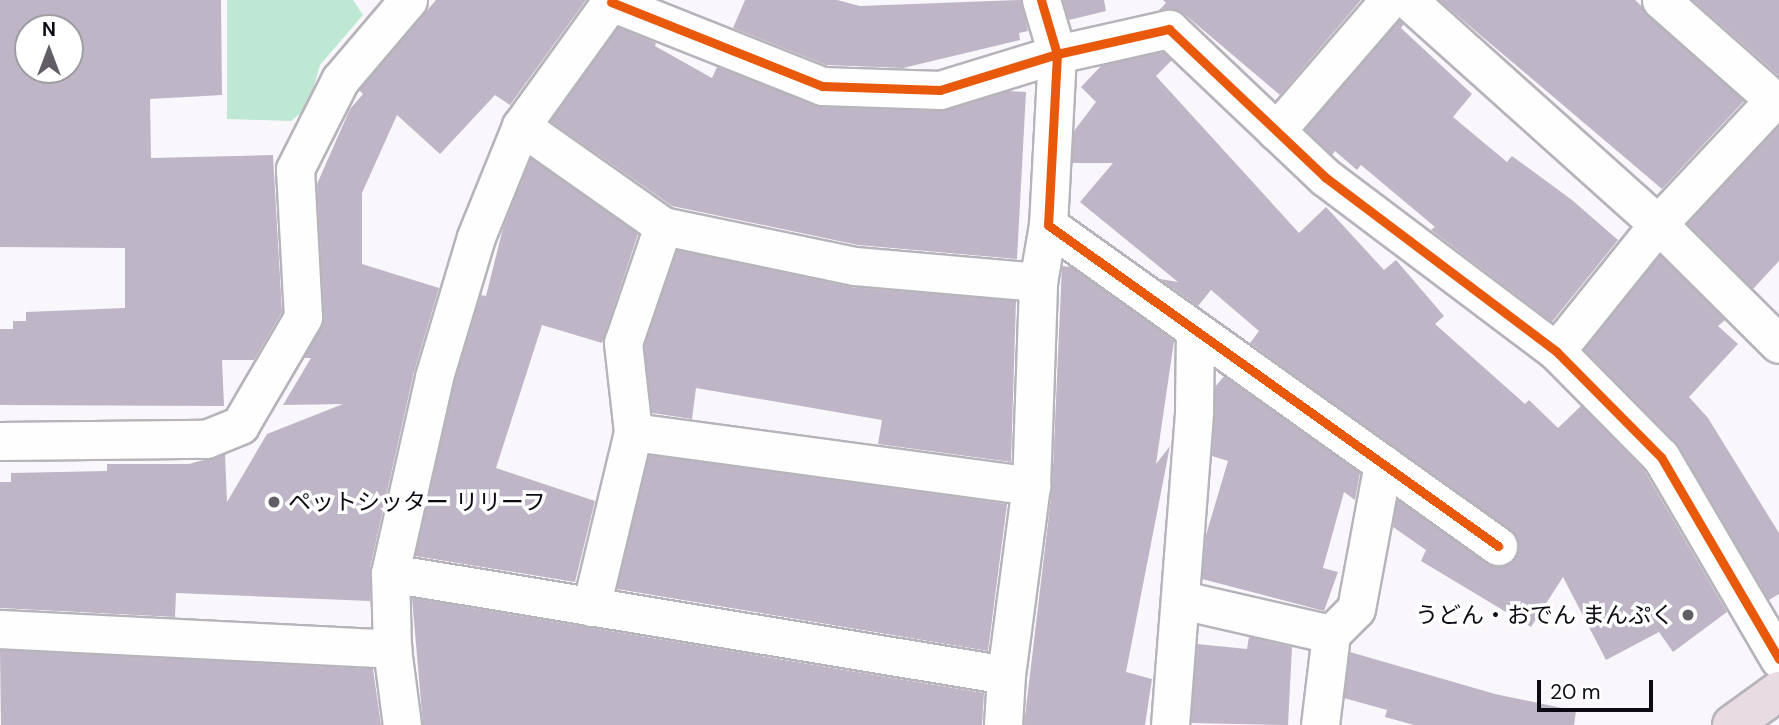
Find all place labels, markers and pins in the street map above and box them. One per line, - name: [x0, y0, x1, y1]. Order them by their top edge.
- place label: ペットシッター リリーフ: [288, 488, 547, 516]
- marker: ペットシッター リリーフ: [266, 494, 282, 510]
- place label: うどん・おでん まんぷく: [1415, 601, 1674, 629]
- marker: うどん・おでん まんぷく: [1680, 607, 1696, 623]

